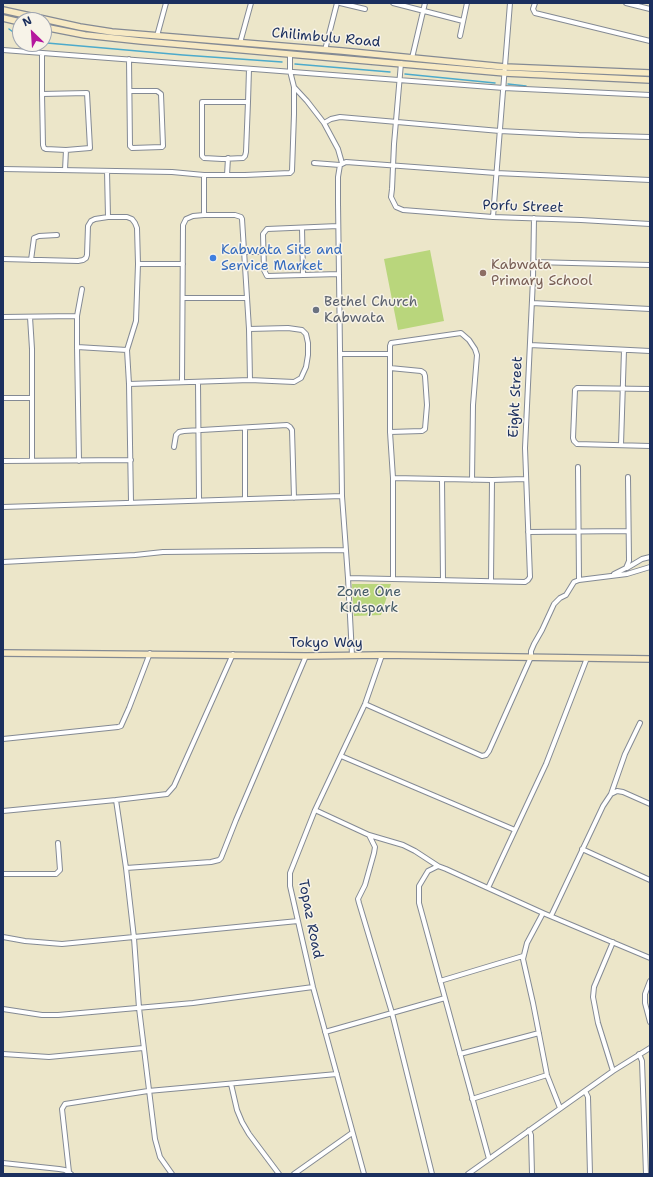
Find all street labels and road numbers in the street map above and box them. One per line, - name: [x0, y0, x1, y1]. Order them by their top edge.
- street label: Chilimbulu Road: [271, 25, 381, 51]
- street label: Porfu Street: [482, 197, 564, 217]
- street label: Eight Street: [505, 356, 527, 438]
- street label: Tokyo Way: [289, 635, 363, 651]
- street label: Topaz Road: [294, 878, 326, 960]

